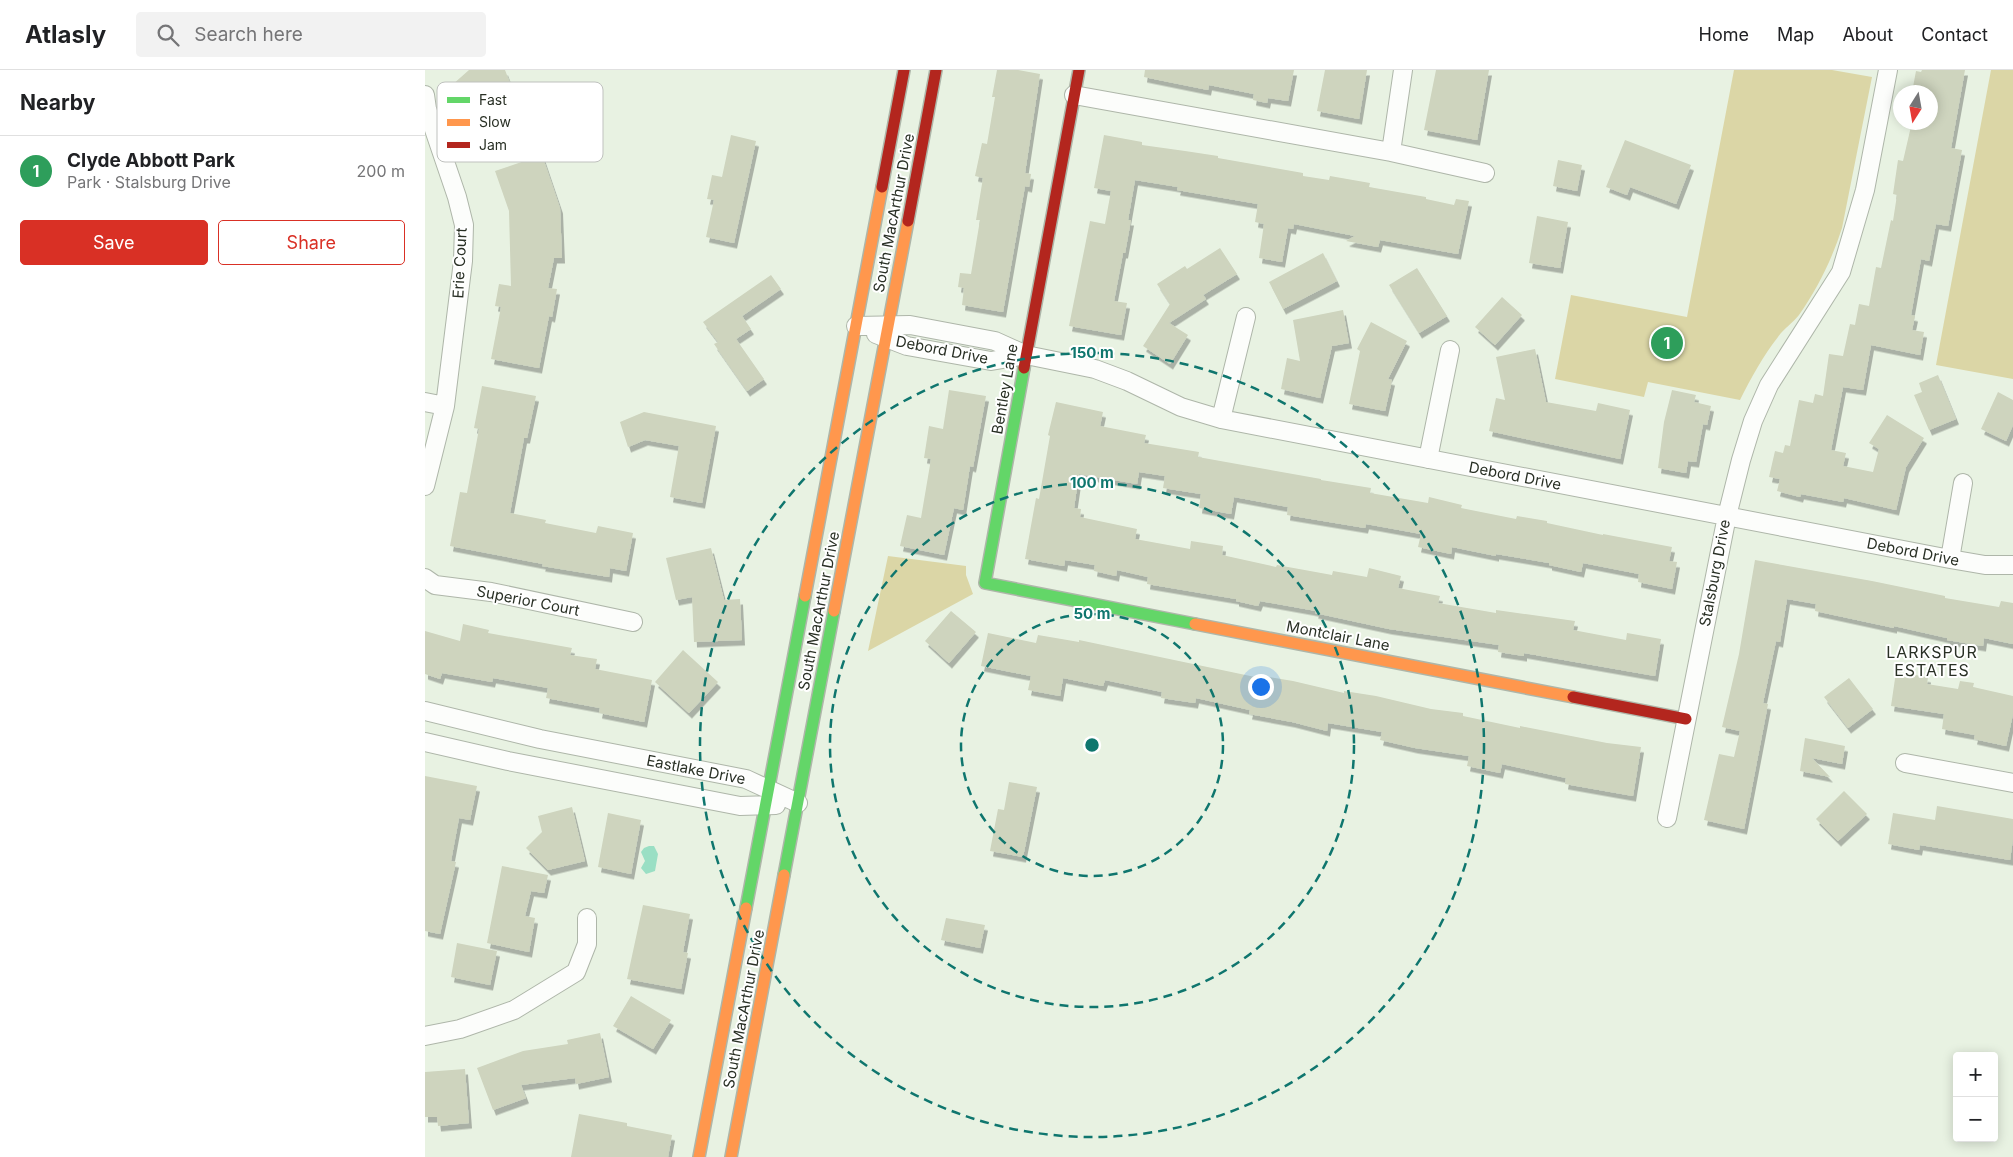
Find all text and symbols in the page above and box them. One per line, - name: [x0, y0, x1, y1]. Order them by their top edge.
- search box: [136, 12, 486, 57]
- text: Atlasly: [25, 20, 106, 49]
- icon: search: [154, 21, 182, 49]
- text: Search here: [194, 23, 303, 46]
- text: Home: [1699, 24, 1749, 45]
- text: Map: [1777, 24, 1814, 45]
- text: About: [1842, 24, 1893, 45]
- text: Contact: [1921, 24, 1988, 45]
- legend: [437, 82, 603, 162]
- north arrow: [1893, 85, 1938, 130]
- text: Nearby: [20, 90, 95, 115]
- text: Fast: [479, 91, 507, 108]
- text: Slow: [479, 113, 511, 130]
- street label: South MacArthur Drive: [869, 132, 918, 294]
- text: Jam: [479, 136, 507, 153]
- text: Clyde Abbott Park: [67, 149, 235, 172]
- text: 1: [33, 161, 39, 181]
- text: 200 m: [357, 161, 405, 181]
- text: Park · Stalsburg Drive: [67, 172, 231, 192]
- button: Save: [20, 220, 208, 265]
- button: Share: [218, 220, 405, 265]
- street label: Erie Court: [448, 227, 471, 299]
- pin: 1: [1651, 324, 1683, 362]
- street label: Debord Drive: [894, 331, 990, 368]
- street label: Bentley Lane: [987, 342, 1022, 436]
- text: 150 m: [1070, 343, 1114, 362]
- street label: Debord Drive: [1467, 457, 1563, 494]
- text: 100 m: [1070, 473, 1114, 492]
- street label: Stalsburg Drive: [1695, 518, 1734, 628]
- street label: South MacArthur Drive: [794, 530, 843, 692]
- street label: Debord Drive: [1865, 533, 1961, 570]
- street label: Superior Court: [475, 581, 581, 620]
- text: 50 m: [1074, 604, 1110, 623]
- street label: Montclair Lane: [1285, 616, 1391, 655]
- district label: LARKSPUR ESTATES: [1886, 642, 1978, 680]
- your location: [1248, 674, 1274, 700]
- centre of rings: [1083, 736, 1101, 754]
- street label: Eastlake Drive: [645, 751, 747, 788]
- street label: South MacArthur Drive: [719, 928, 768, 1090]
- map controls: [1953, 1052, 1998, 1142]
- button: +: [1953, 1052, 1998, 1097]
- button: −: [1953, 1097, 1998, 1142]

